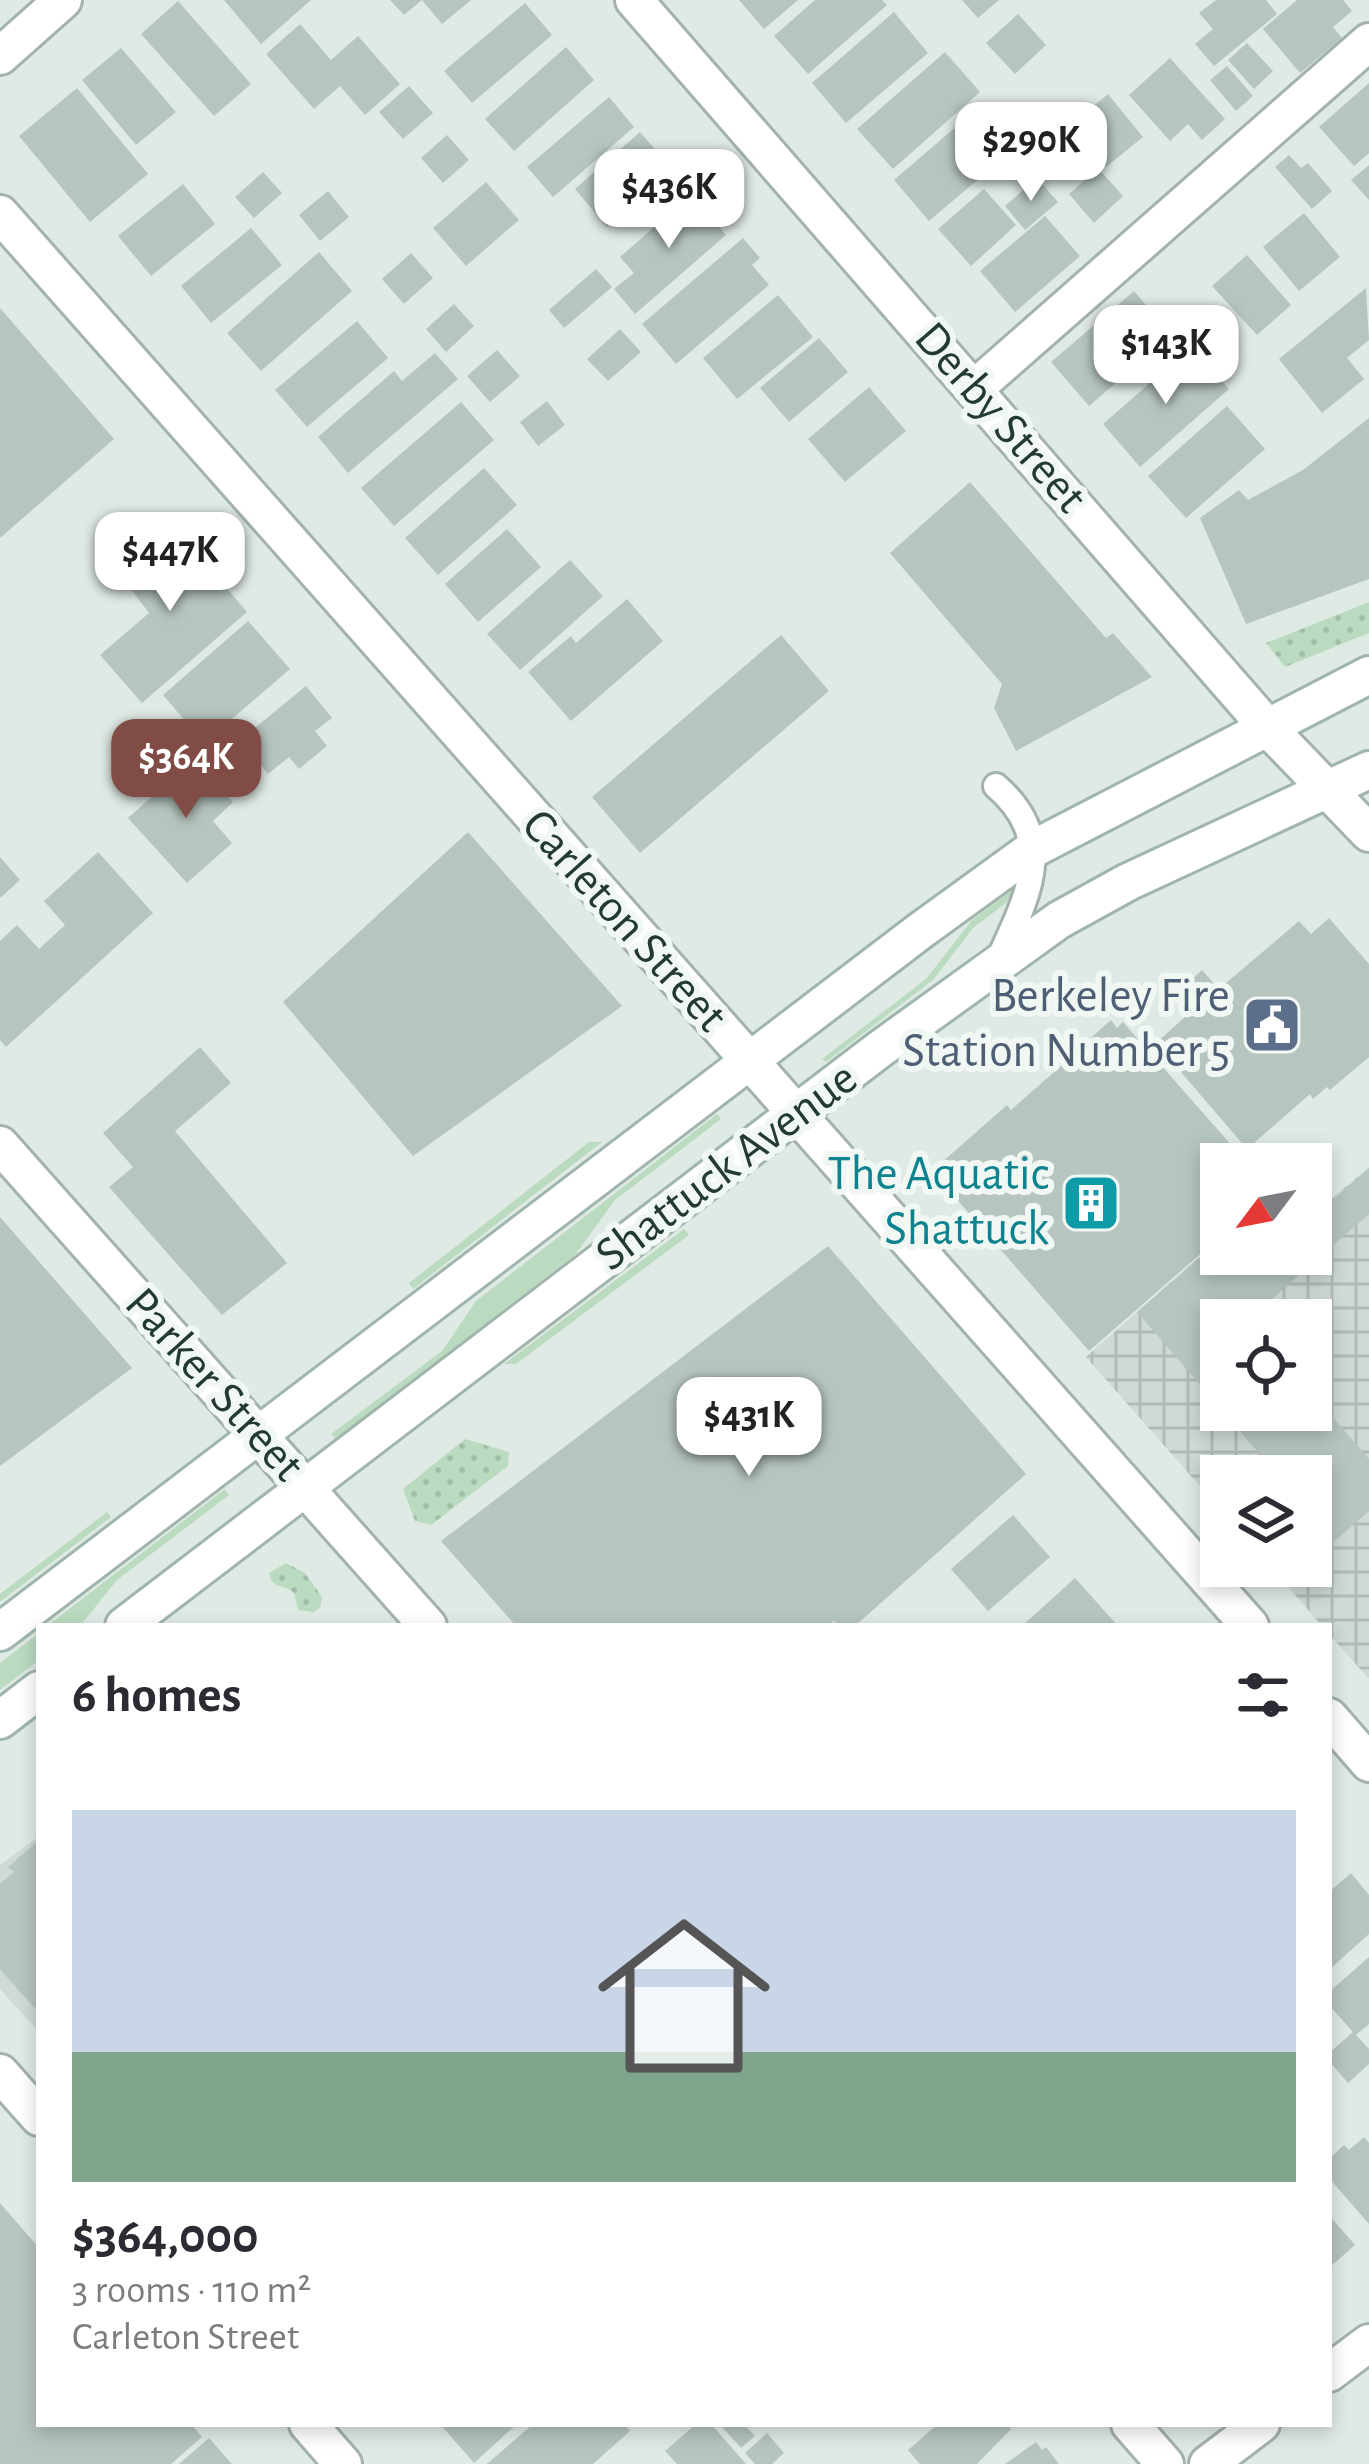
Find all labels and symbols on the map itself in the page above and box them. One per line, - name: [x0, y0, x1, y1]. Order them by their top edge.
- pin: $290K: [947, 102, 1115, 204]
- pin: $436K: [585, 149, 753, 251]
- pin: $143K: [1082, 305, 1250, 407]
- street label: Derby Street: [905, 314, 1095, 522]
- pin: $447K: [86, 512, 254, 614]
- pin: $364K: [102, 719, 270, 821]
- street label: Carleton Street: [513, 801, 735, 1041]
- place label: Berkeley Fire Station Number 5: [902, 973, 1230, 1076]
- public building icon: Berkeley Fire Station Number 5: [1241, 994, 1303, 1056]
- street label: Shattuck Avenue: [588, 1054, 866, 1280]
- north arrow: [1200, 1143, 1332, 1275]
- place label: The Aquatic Shattuck: [828, 1151, 1049, 1254]
- building icon: The Aquatic Shattuck: [1060, 1172, 1122, 1234]
- street label: Parker Street: [116, 1280, 312, 1490]
- pin: $431K: [665, 1377, 833, 1479]

